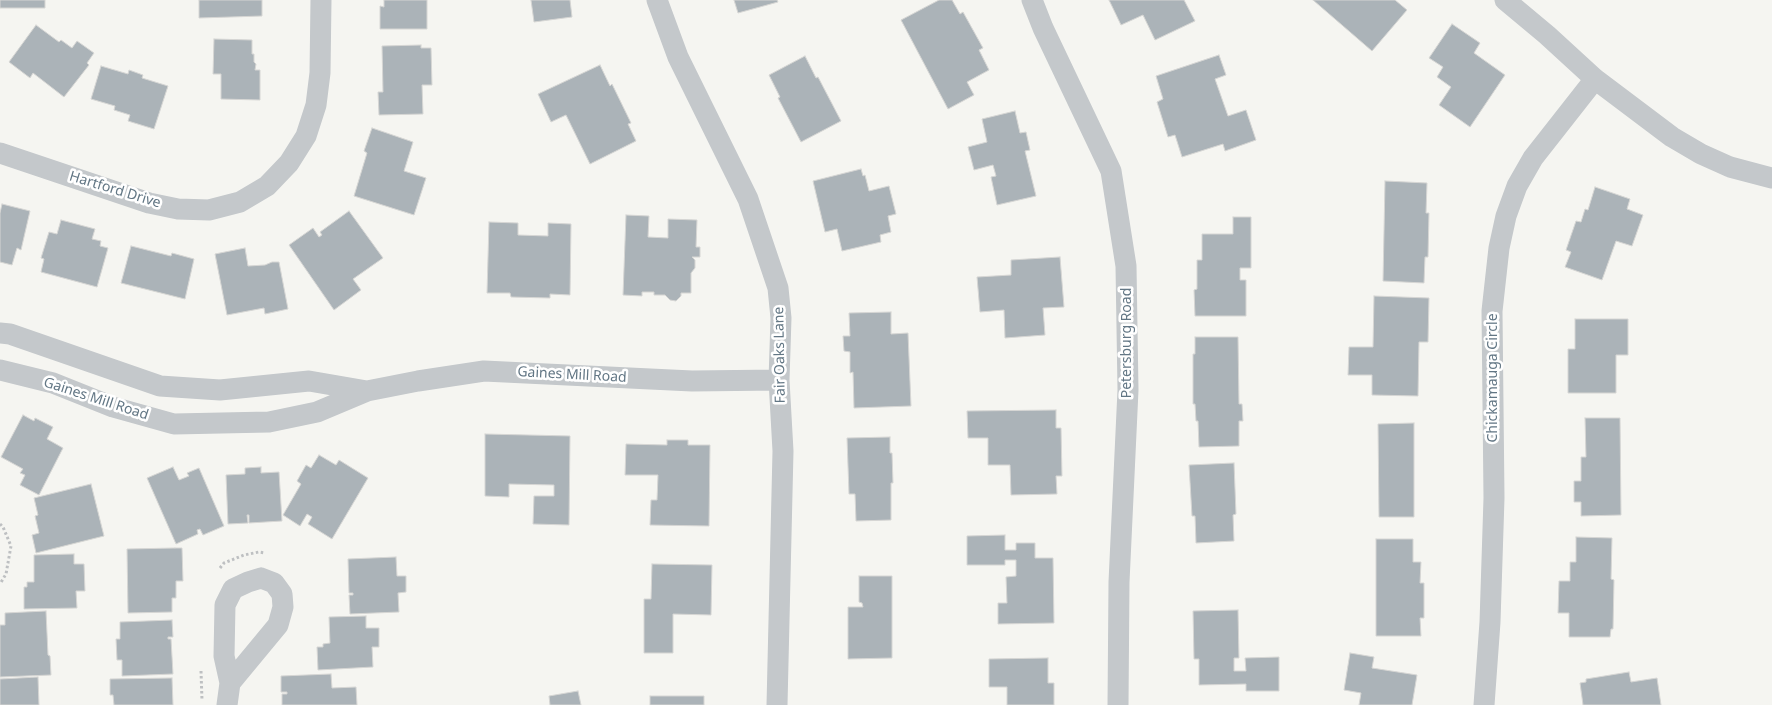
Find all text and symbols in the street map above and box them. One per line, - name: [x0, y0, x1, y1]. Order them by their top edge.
- street label: Hartford Drive: [67, 168, 163, 212]
- street label: Petersburg Road: [1119, 288, 1135, 398]
- street label: Fair Oaks Lane: [771, 307, 789, 403]
- street label: Chickamauga Circle: [1485, 313, 1501, 443]
- street label: Gaines Mill Road: [517, 364, 627, 386]
- street label: Gaines Mill Road: [41, 374, 151, 424]

